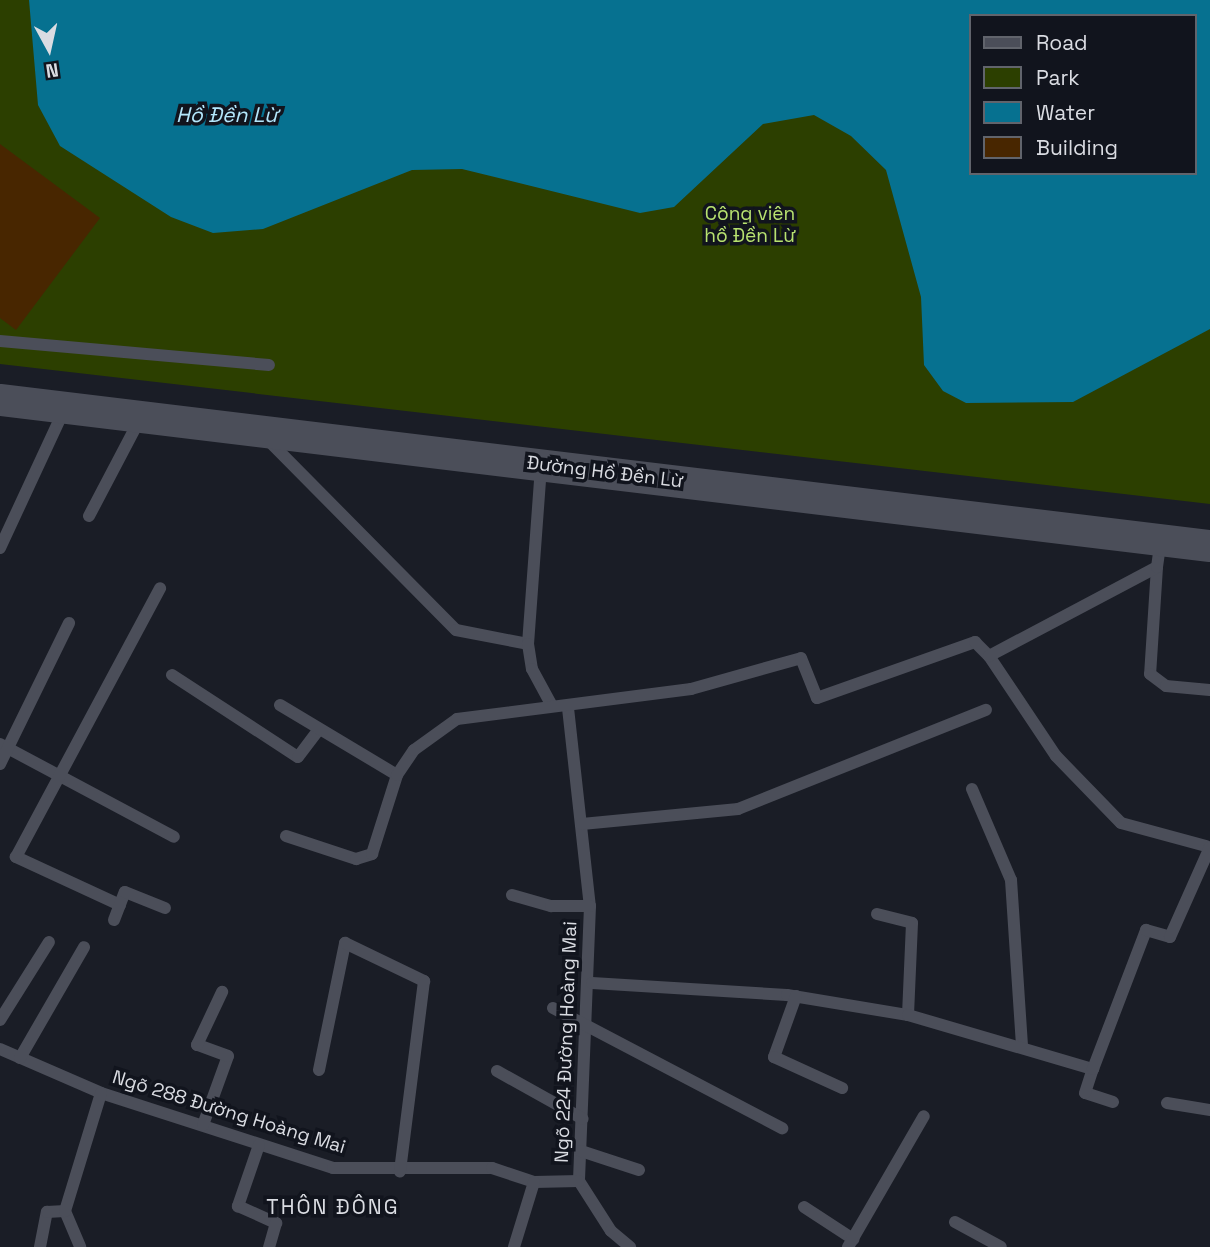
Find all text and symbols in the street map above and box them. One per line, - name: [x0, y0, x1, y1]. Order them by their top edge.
- north arrow: [14, 14, 84, 84]
- legend: [968, 14, 1196, 175]
- text: Road: [1036, 29, 1088, 56]
- text: N: [44, 57, 60, 84]
- text: Park: [1036, 64, 1080, 91]
- text: Water: [1036, 99, 1095, 126]
- water label: Hồ Đền Lừ: [176, 102, 278, 128]
- text: Building: [1036, 134, 1118, 161]
- park label: Công viên hồ Đền Lừ: [704, 203, 796, 247]
- street label: Đường Hồ Đền Lừ: [525, 451, 685, 493]
- street label: Ngõ 224 Đường Hoàng Mai: [550, 921, 582, 1163]
- street label: Ngõ 288 Đường Hoàng Mai: [110, 1066, 348, 1158]
- district label: THÔN ĐÔNG: [267, 1194, 399, 1220]

